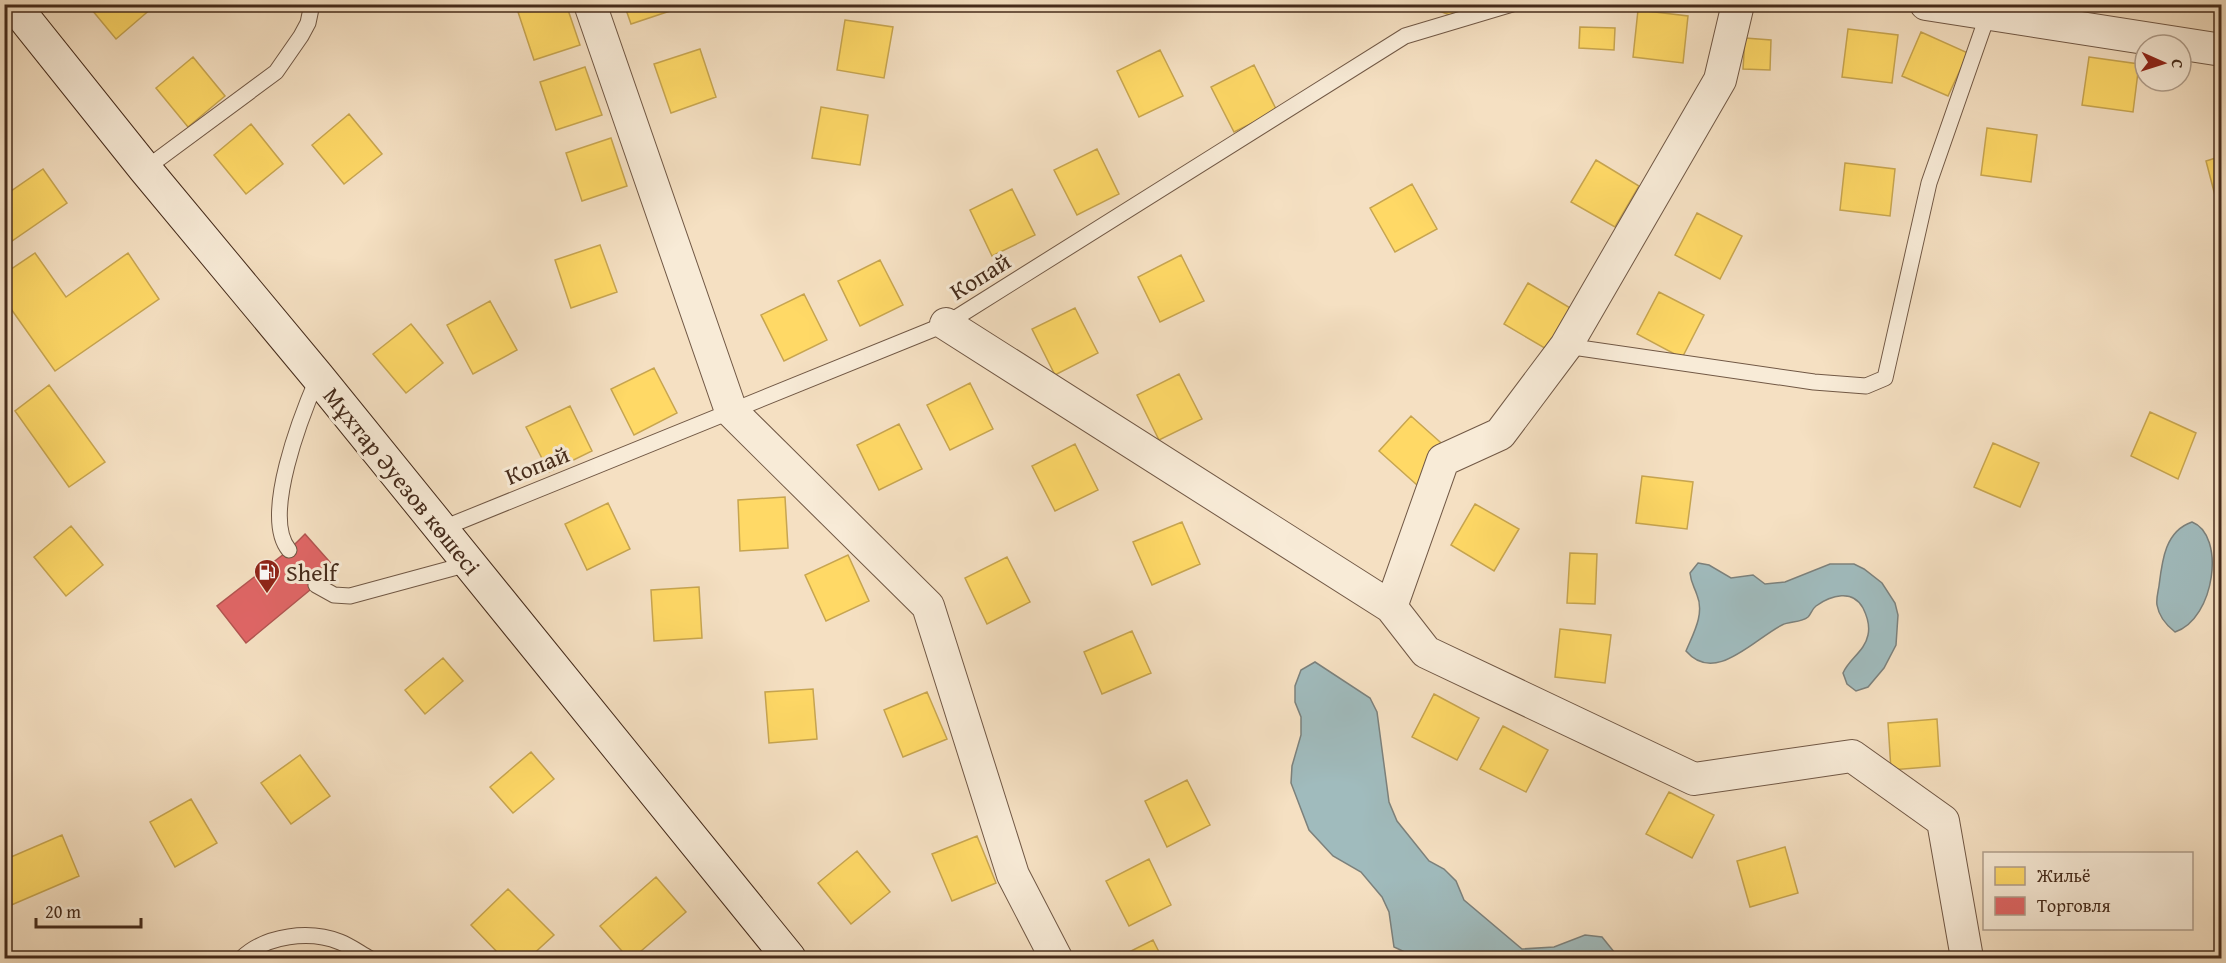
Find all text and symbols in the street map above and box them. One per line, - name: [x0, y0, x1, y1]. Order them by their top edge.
- north arrow: [2133, 33, 2193, 93]
- text: С: [2166, 59, 2190, 69]
- street label: Копай: [943, 244, 1017, 308]
- street label: Мұхтар Әуезов көшесі: [315, 379, 489, 583]
- street label: Копай: [500, 436, 574, 494]
- place label: Shelf: [286, 555, 339, 590]
- fuel station icon: Shelf: [252, 557, 282, 595]
- legend: [1983, 852, 2193, 930]
- text: Жильё: [2036, 862, 2091, 889]
- scale bar: [36, 891, 141, 929]
- text: Торговля: [2037, 892, 2111, 919]
- text: 20 m: [45, 898, 81, 925]

